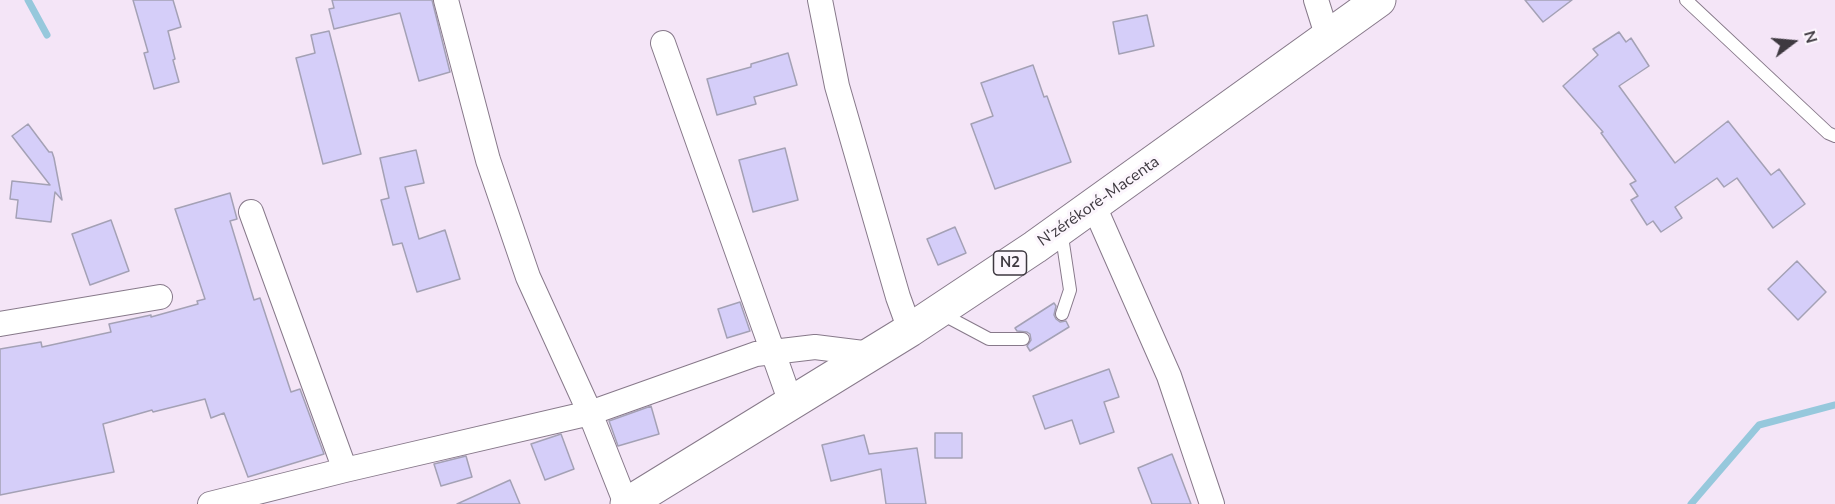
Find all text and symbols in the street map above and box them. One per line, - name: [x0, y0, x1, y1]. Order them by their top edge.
- north arrow: [1763, 12, 1823, 72]
- text: N: [1798, 28, 1823, 46]
- street label: N'zérékoré-Macenta: [1034, 153, 1164, 251]
- road number: N2: [994, 251, 1026, 275]

